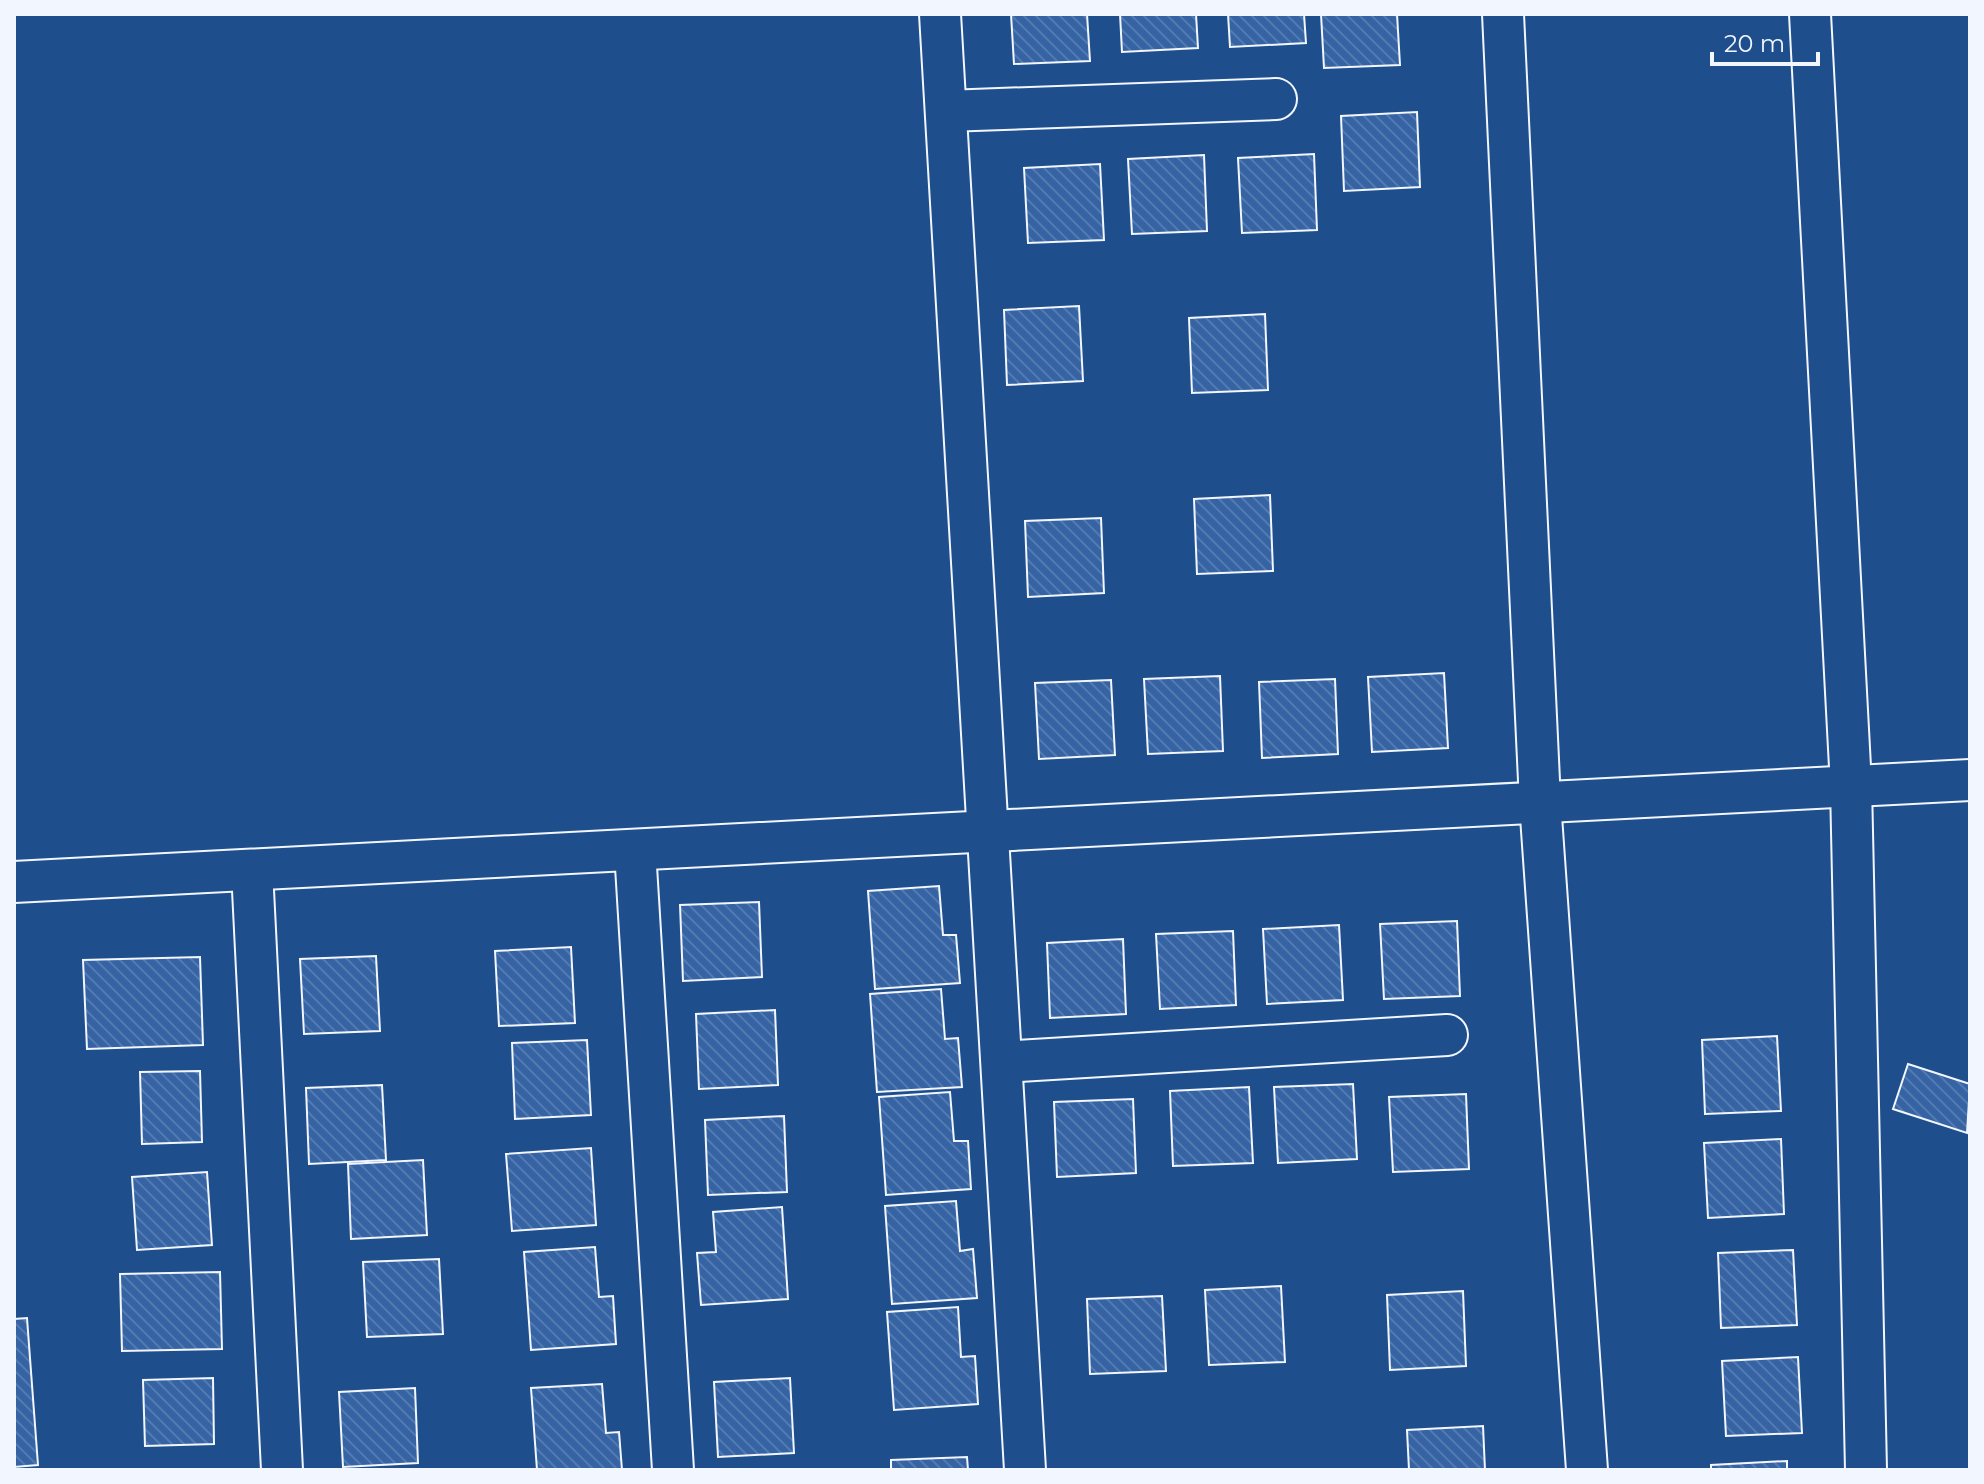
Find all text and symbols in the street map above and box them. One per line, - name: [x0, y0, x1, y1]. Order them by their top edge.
- scale bar: [1712, 16, 1818, 66]
- text: 20 m: [1724, 29, 1785, 58]

